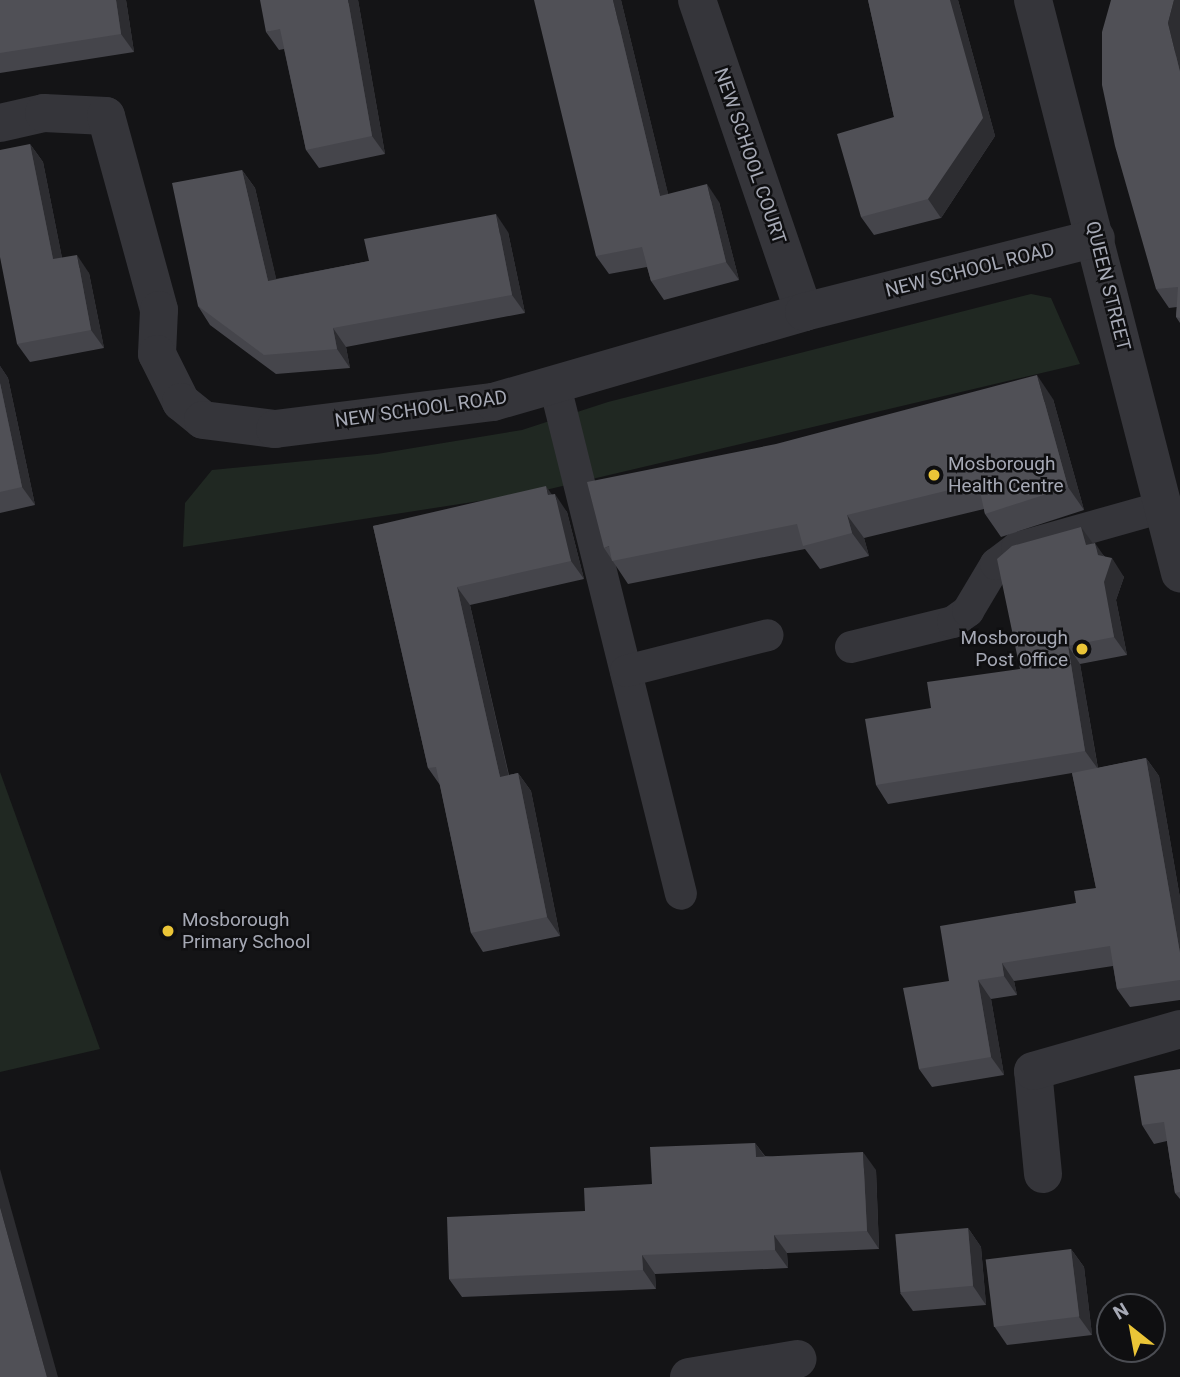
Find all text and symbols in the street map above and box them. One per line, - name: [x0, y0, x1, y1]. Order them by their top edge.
- street label: NEW SCHOOL COURT: [709, 65, 791, 247]
- street label: QUEEN STREET: [1081, 219, 1135, 353]
- street label: NEW SCHOOL ROAD: [883, 238, 1057, 302]
- street label: NEW SCHOOL ROAD: [333, 386, 509, 432]
- place label: Mosborough Health Centre: [948, 453, 1063, 497]
- marker: Mosborough Health Centre: [926, 467, 942, 483]
- place label: Mosborough Post Office: [961, 627, 1068, 671]
- marker: Mosborough Post Office: [1074, 641, 1090, 657]
- place label: Mosborough Primary School: [182, 909, 310, 953]
- marker: Mosborough Primary School: [160, 923, 176, 939]
- north arrow: [1096, 1293, 1166, 1363]
- text: N: [1109, 1298, 1133, 1325]

